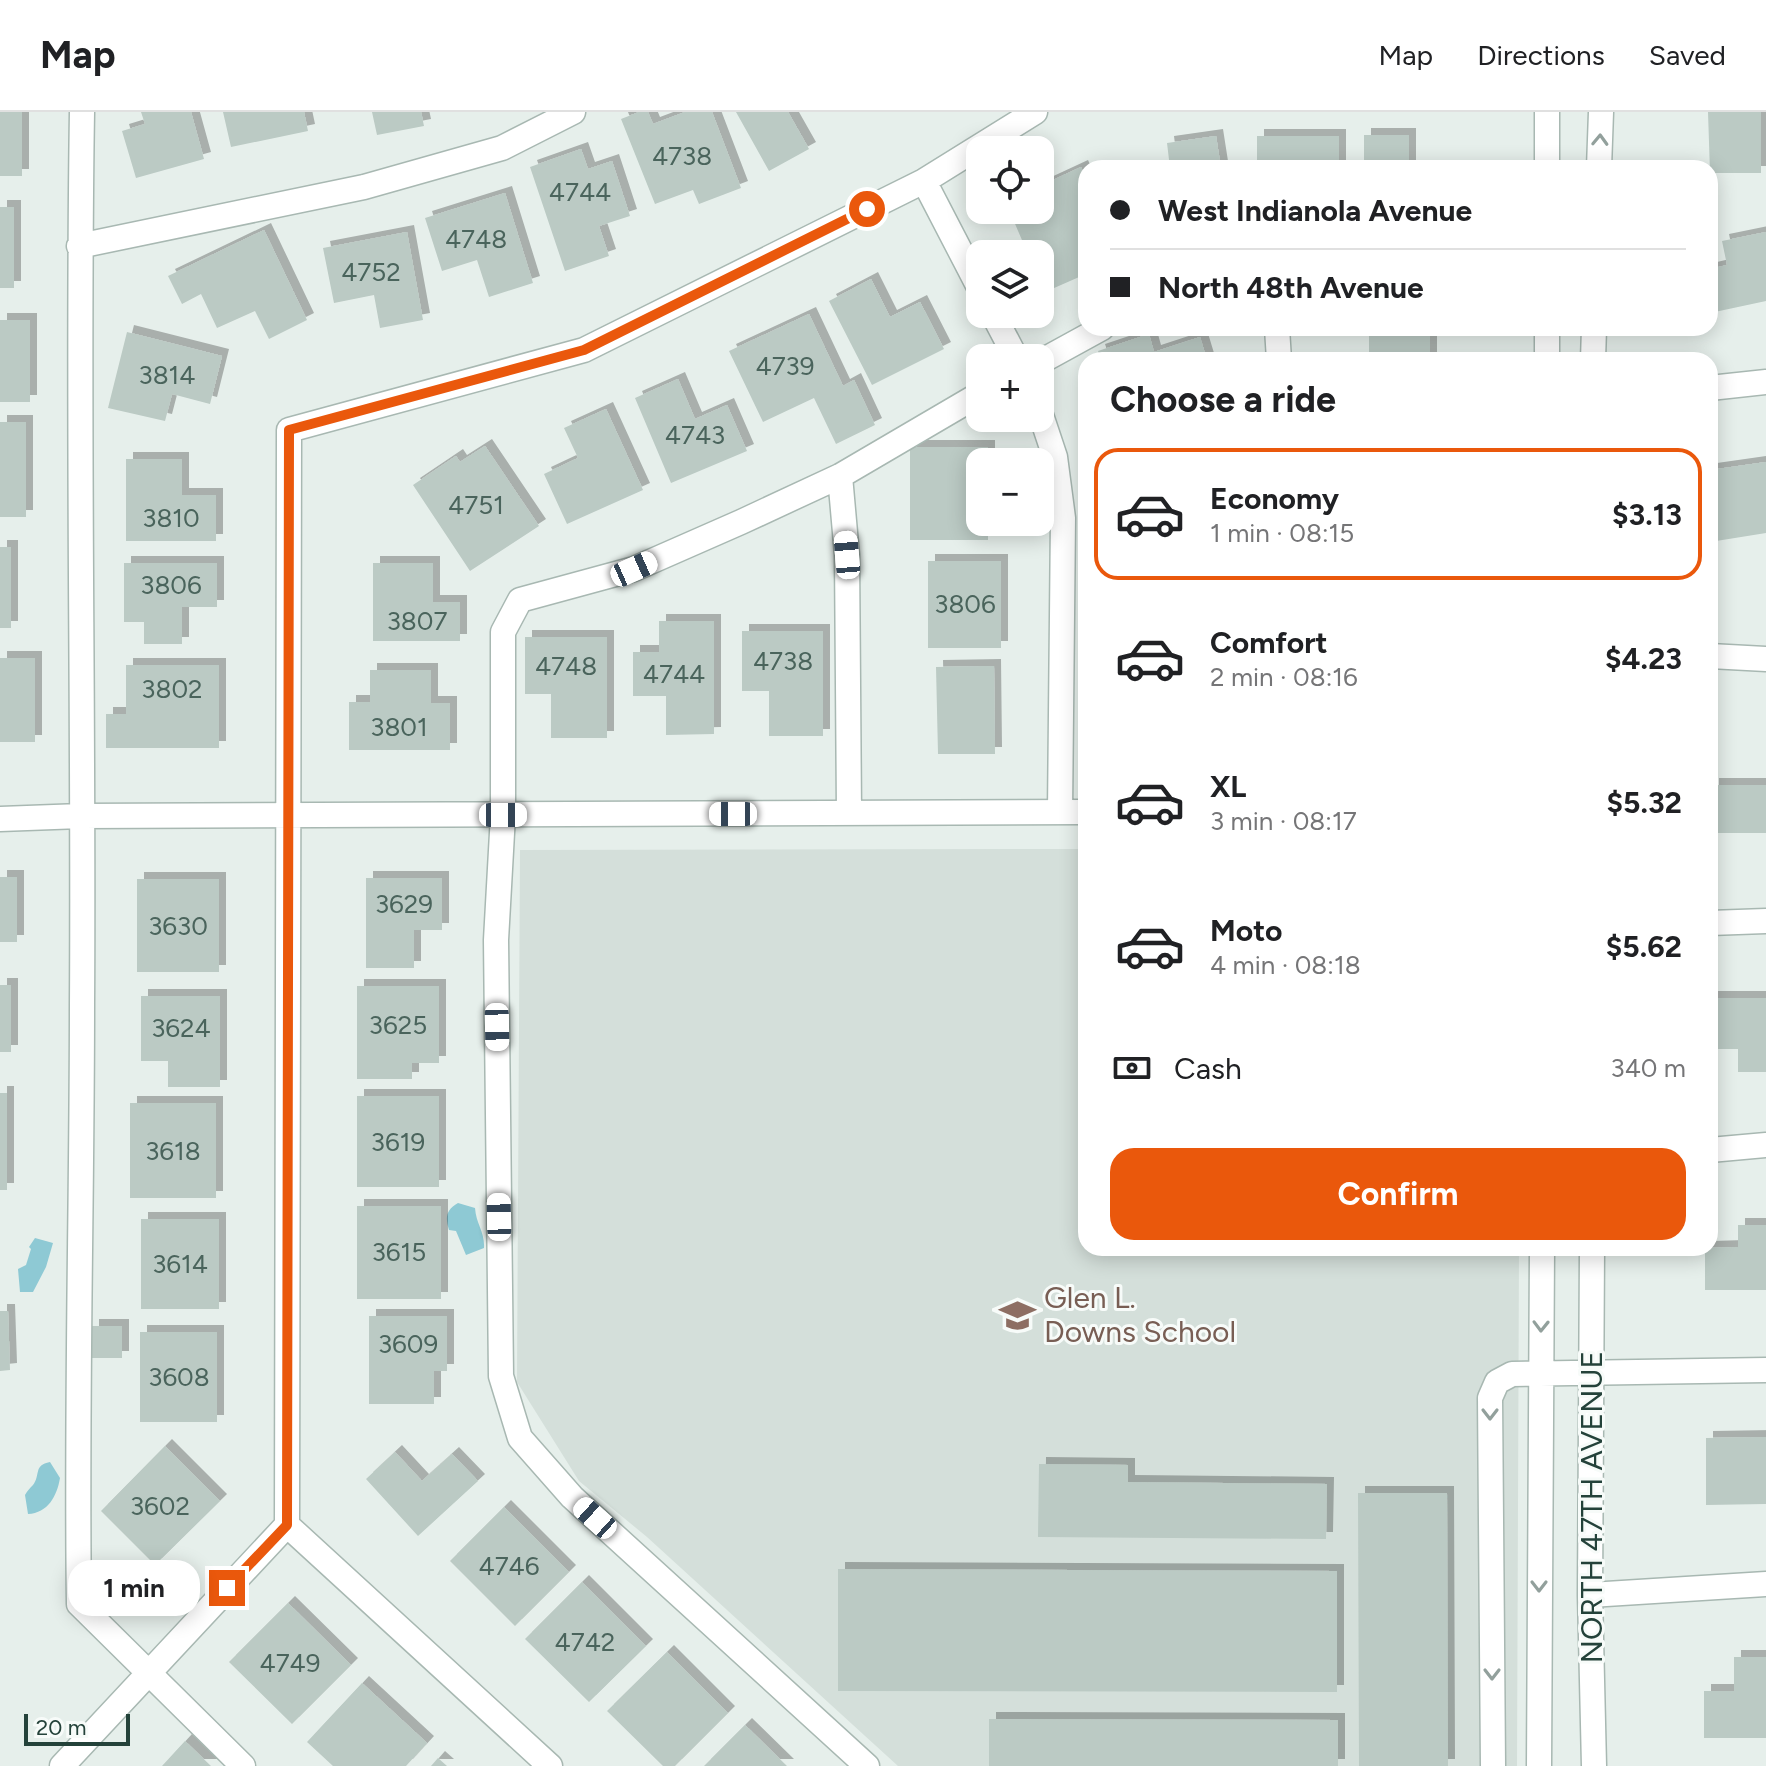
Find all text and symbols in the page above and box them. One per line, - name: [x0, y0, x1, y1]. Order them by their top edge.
- text: Map: [40, 32, 116, 78]
- text: Map: [1379, 38, 1433, 72]
- text: Directions: [1477, 38, 1605, 72]
- text: Saved: [1649, 38, 1726, 72]
- one-way arrow: [1592, 133, 1609, 146]
- map controls: [966, 136, 1054, 536]
- button: locate: [966, 136, 1054, 224]
- house number: 4738: [652, 140, 712, 172]
- house number: 4744: [549, 176, 611, 208]
- route start: [849, 191, 885, 227]
- text: West Indianola Avenue: [1158, 192, 1472, 229]
- house number: 4748: [445, 223, 507, 255]
- button: layers: [966, 240, 1054, 328]
- house number: 4752: [341, 256, 401, 288]
- text: North 48th Avenue: [1158, 269, 1424, 306]
- button: +: [966, 344, 1054, 432]
- house number: 4739: [756, 350, 814, 382]
- house number: 3814: [139, 359, 196, 391]
- text: Choose a ride: [1110, 378, 1336, 421]
- house number: 4743: [665, 419, 725, 451]
- button: −: [966, 448, 1054, 536]
- icon: car: [1114, 478, 1186, 550]
- text: Economy: [1210, 480, 1339, 517]
- house number: 4751: [448, 489, 504, 521]
- text: $3.13: [1612, 496, 1682, 533]
- house number: 3810: [142, 502, 200, 534]
- text: 1 min · 08:15: [1210, 517, 1354, 549]
- car: [833, 530, 861, 580]
- car: [607, 548, 661, 590]
- house number: 3806: [140, 569, 202, 601]
- house number: 3806: [934, 588, 996, 620]
- house number: 3807: [387, 605, 447, 637]
- icon: car: [1114, 622, 1186, 694]
- text: Comfort: [1210, 624, 1328, 661]
- text: $4.23: [1605, 640, 1682, 677]
- house number: 4738: [753, 645, 813, 677]
- house number: 4748: [535, 650, 597, 682]
- house number: 4744: [643, 658, 705, 690]
- text: 2 min · 08:16: [1210, 661, 1358, 693]
- house number: 3802: [141, 673, 203, 705]
- house number: 3801: [370, 711, 428, 743]
- icon: car: [1114, 766, 1186, 838]
- text: XL: [1210, 768, 1246, 805]
- text: $5.32: [1606, 784, 1682, 821]
- car: [709, 802, 757, 826]
- car: [479, 803, 527, 827]
- text: 3 min · 08:17: [1210, 805, 1357, 837]
- house number: 3629: [375, 888, 433, 920]
- house number: 3630: [148, 910, 208, 942]
- icon: car: [1114, 910, 1186, 982]
- text: Moto: [1210, 912, 1282, 949]
- text: $5.62: [1606, 928, 1682, 965]
- text: 4 min · 08:18: [1210, 949, 1361, 981]
- car: [485, 1003, 509, 1051]
- house number: 3625: [369, 1009, 427, 1041]
- house number: 3624: [151, 1012, 211, 1044]
- icon: cash: [1110, 1046, 1154, 1090]
- text: Cash: [1174, 1050, 1242, 1087]
- text: 340 m: [1610, 1052, 1686, 1084]
- house number: 3619: [371, 1126, 425, 1158]
- house number: 3618: [145, 1135, 201, 1167]
- button: Confirm: [1110, 1148, 1686, 1240]
- car: [487, 1193, 511, 1241]
- house number: 3615: [372, 1236, 426, 1268]
- house number: 3614: [152, 1248, 208, 1280]
- place label: Glen L. Downs School: [1044, 1279, 1236, 1350]
- school or university icon: Glen L. Downs School: [999, 1296, 1037, 1334]
- one-way arrow: [1532, 1320, 1549, 1333]
- house number: 3609: [378, 1328, 438, 1360]
- street label: NORTH 47TH AVENUE: [1573, 1351, 1610, 1663]
- house number: 3608: [148, 1361, 210, 1393]
- one-way arrow: [1482, 1408, 1499, 1421]
- house number: 3602: [130, 1490, 190, 1522]
- car: [569, 1493, 621, 1543]
- house number: 4746: [479, 1550, 539, 1582]
- callout: 1 min: [67, 1560, 199, 1616]
- route end: [209, 1570, 245, 1606]
- text: 1 min: [103, 1572, 165, 1604]
- one-way arrow: [1530, 1580, 1548, 1593]
- house number: 4742: [555, 1626, 615, 1658]
- house number: 4749: [260, 1647, 320, 1679]
- one-way arrow: [1483, 1668, 1501, 1681]
- scale bar: [24, 1710, 130, 1746]
- text: 20 m: [36, 1714, 87, 1741]

